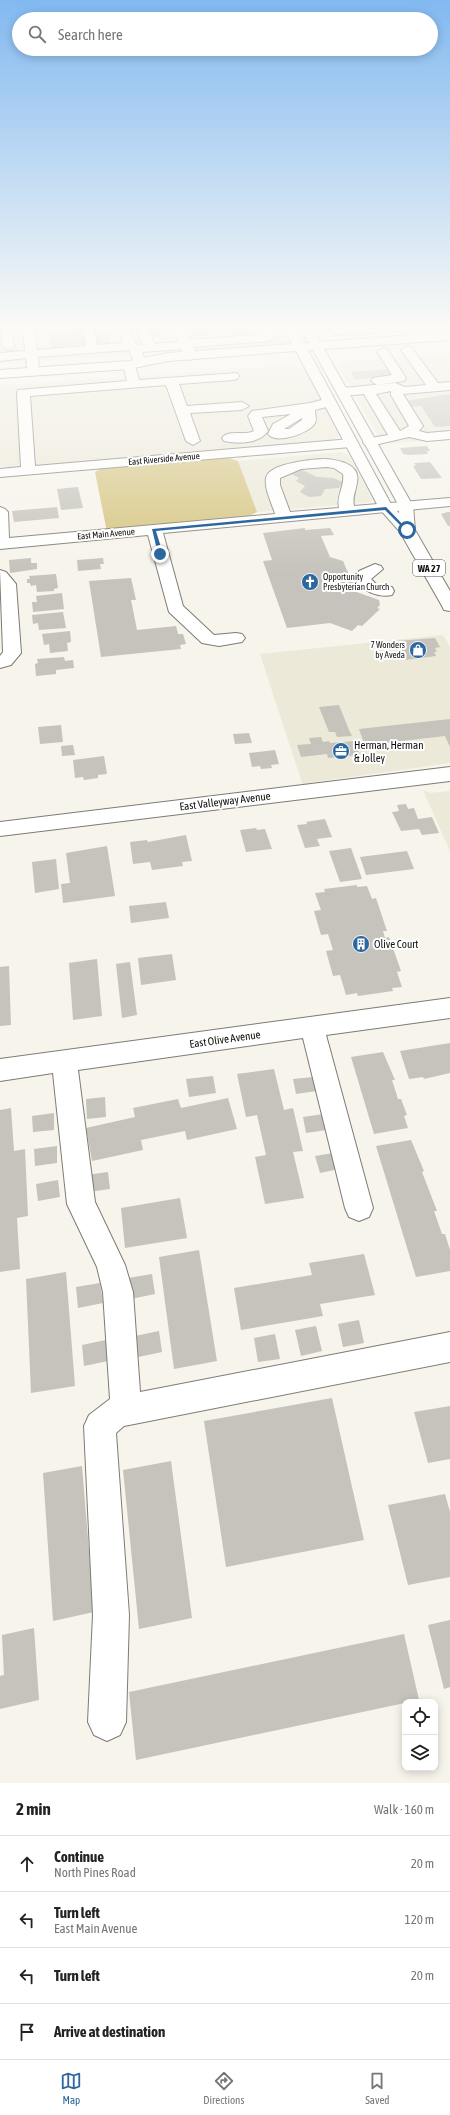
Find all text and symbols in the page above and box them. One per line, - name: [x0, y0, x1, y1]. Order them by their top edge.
- search box: [12, 12, 438, 56]
- icon: search: [26, 23, 48, 45]
- text: Search here: [58, 26, 123, 43]
- street label: East Riverside Avenue: [128, 451, 200, 467]
- route start: [398, 521, 416, 539]
- street label: East Main Avenue: [77, 526, 135, 542]
- route end: [151, 545, 169, 563]
- road number: WA 27: [413, 560, 445, 576]
- church icon: Opportunity Presbyterian Church: [300, 572, 320, 592]
- place label: Opportunity Presbyterian Church: [323, 572, 389, 592]
- place label: 7 Wonders by Aveda: [371, 640, 405, 660]
- shop icon: 7 Wonders by Aveda: [408, 640, 428, 660]
- place label: Herman, Herman & Jolley: [354, 739, 423, 764]
- office icon: Herman, Herman & Jolley: [331, 741, 351, 761]
- street label: East Valleyway Avenue: [179, 789, 271, 813]
- building icon: Olive Court: [351, 934, 371, 954]
- place label: Olive Court: [374, 938, 419, 950]
- street label: East Olive Avenue: [189, 1028, 261, 1050]
- map controls: [402, 1699, 438, 1771]
- button: locate: [402, 1699, 438, 1735]
- button: layers: [402, 1735, 438, 1771]
- text: 2 min: [16, 1799, 51, 1819]
- text: Walk · 160 m: [374, 1802, 434, 1817]
- text: Continue: [54, 1848, 104, 1865]
- icon: ahead: [16, 1853, 38, 1875]
- text: 20 m: [411, 1856, 434, 1871]
- text: North Pines Road: [54, 1865, 136, 1880]
- text: Turn left: [54, 1904, 100, 1921]
- icon: left: [16, 1909, 38, 1931]
- text: 120 m: [405, 1912, 434, 1927]
- text: East Main Avenue: [54, 1921, 138, 1936]
- icon: left: [16, 1965, 38, 1987]
- text: Turn left: [54, 1967, 100, 1984]
- text: 20 m: [411, 1968, 434, 1983]
- icon: arrive: [16, 2021, 38, 2043]
- text: Arrive at destination: [54, 2023, 165, 2040]
- tab: Map: [60, 2070, 82, 2106]
- tab: Directions: [203, 2070, 244, 2106]
- tab: Saved: [365, 2070, 390, 2106]

